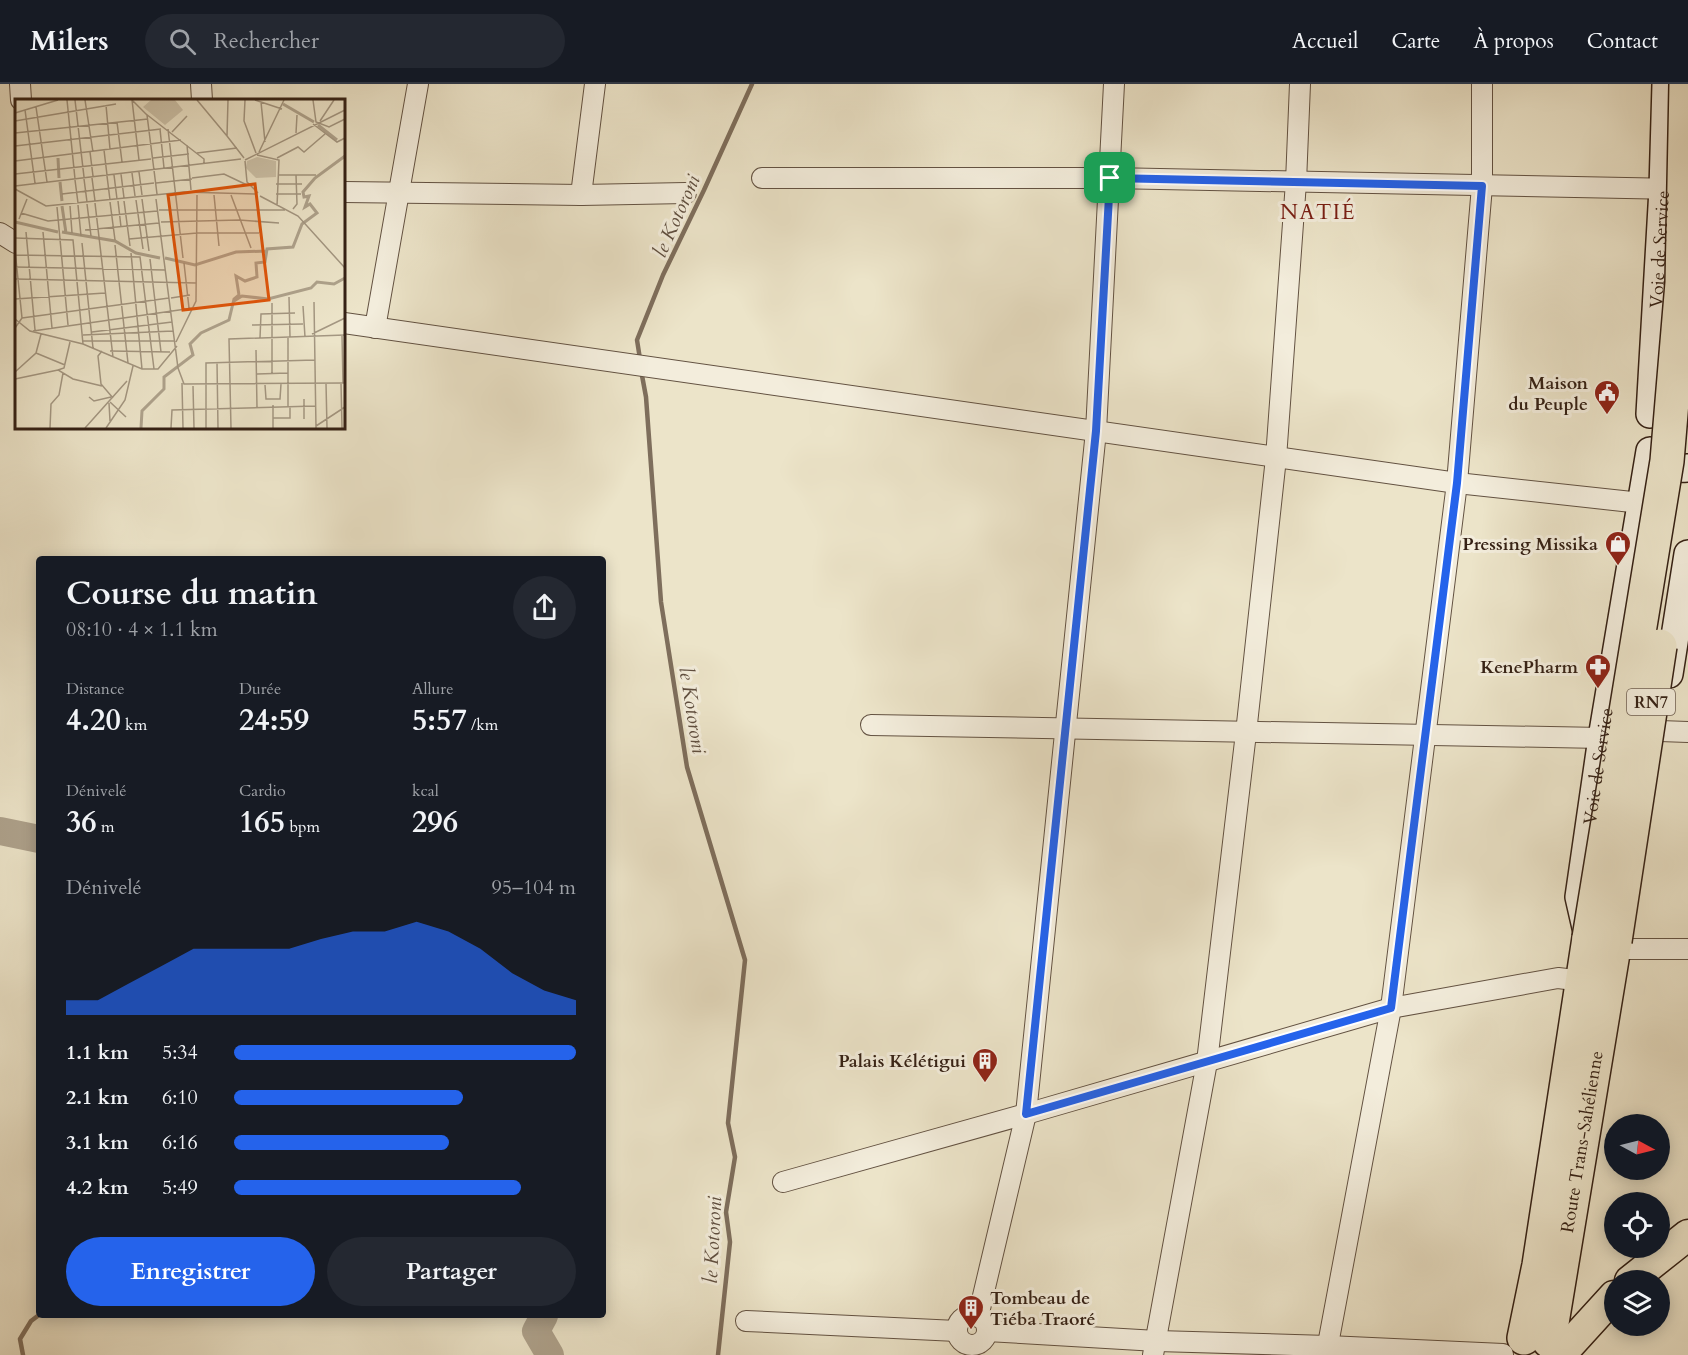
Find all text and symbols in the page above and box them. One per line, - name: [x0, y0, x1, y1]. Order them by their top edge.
- search box: [145, 14, 565, 68]
- text: Milers: [30, 22, 109, 60]
- icon: search: [166, 25, 199, 58]
- text: Rechercher: [214, 26, 319, 56]
- text: Accueil: [1292, 27, 1358, 56]
- text: Carte: [1391, 27, 1440, 56]
- text: À propos: [1473, 27, 1554, 56]
- text: Contact: [1587, 27, 1658, 56]
- inset map: [15, 99, 345, 429]
- pin: [1084, 152, 1135, 203]
- icon: arrive: [1093, 161, 1126, 194]
- water label: le Kotoroni: [646, 170, 707, 262]
- street label: Voie de Service: [1644, 190, 1676, 309]
- district label: NATIÉ: [1280, 198, 1356, 227]
- place label: Maison du Peuple: [1508, 371, 1588, 417]
- public building icon: Maison du Peuple: [1592, 378, 1622, 416]
- shop icon: Pressing Missika: [1603, 529, 1633, 567]
- place label: Pressing Missika: [1462, 532, 1598, 557]
- text: Course du matin: [66, 571, 318, 616]
- button: share: [513, 576, 576, 639]
- text: 08:10 · 4 × 1.1 km: [66, 616, 218, 643]
- pharmacy icon: KenePharm: [1583, 652, 1613, 690]
- place label: KenePharm: [1480, 655, 1578, 680]
- water label: le Kotoroni: [672, 665, 713, 756]
- text: Distance: [66, 678, 124, 700]
- text: Durée: [239, 678, 281, 700]
- text: Allure: [412, 678, 453, 700]
- road number: RN7: [1627, 689, 1675, 715]
- text: 4.20: [66, 700, 121, 741]
- text: 24:59: [239, 700, 309, 741]
- text: 5:57: [412, 700, 467, 741]
- street label: Voie de Service: [1578, 706, 1620, 827]
- text: km: [121, 714, 147, 736]
- text: /km: [467, 714, 498, 736]
- text: Dénivelé: [66, 780, 127, 802]
- text: Cardio: [239, 780, 286, 802]
- text: kcal: [412, 780, 439, 802]
- text: 36: [66, 802, 97, 843]
- text: 165: [239, 802, 285, 843]
- text: 296: [412, 802, 458, 843]
- text: m: [97, 816, 115, 838]
- text: bpm: [285, 816, 320, 838]
- text: Dénivelé: [66, 874, 142, 901]
- text: 95–104 m: [491, 874, 576, 901]
- text: 1.1 km: [66, 1039, 129, 1066]
- text: 5:34: [162, 1039, 198, 1066]
- building icon: Palais Kélétigui: [970, 1046, 1000, 1084]
- place label: Palais Kélétigui: [838, 1049, 966, 1074]
- street label: Route Trans-Sahélienne: [1555, 1049, 1610, 1235]
- text: 2.1 km: [66, 1084, 129, 1111]
- text: 6:10: [162, 1084, 198, 1111]
- north arrow: [1604, 1114, 1670, 1180]
- map controls: [1604, 1114, 1670, 1336]
- text: 3.1 km: [66, 1129, 129, 1156]
- text: 6:16: [162, 1129, 198, 1156]
- text: 4.2 km: [66, 1174, 129, 1201]
- text: 5:49: [162, 1174, 198, 1201]
- button: locate: [1604, 1192, 1670, 1258]
- water label: le Kotoroni: [697, 1195, 728, 1284]
- button: Enregistrer: [66, 1237, 315, 1306]
- button: Partager: [327, 1237, 576, 1306]
- button: layers: [1604, 1270, 1670, 1336]
- place label: Tombeau de Tiéba Traoré: [990, 1286, 1096, 1332]
- building icon: Tombeau de Tiéba Traoré: [956, 1293, 986, 1331]

